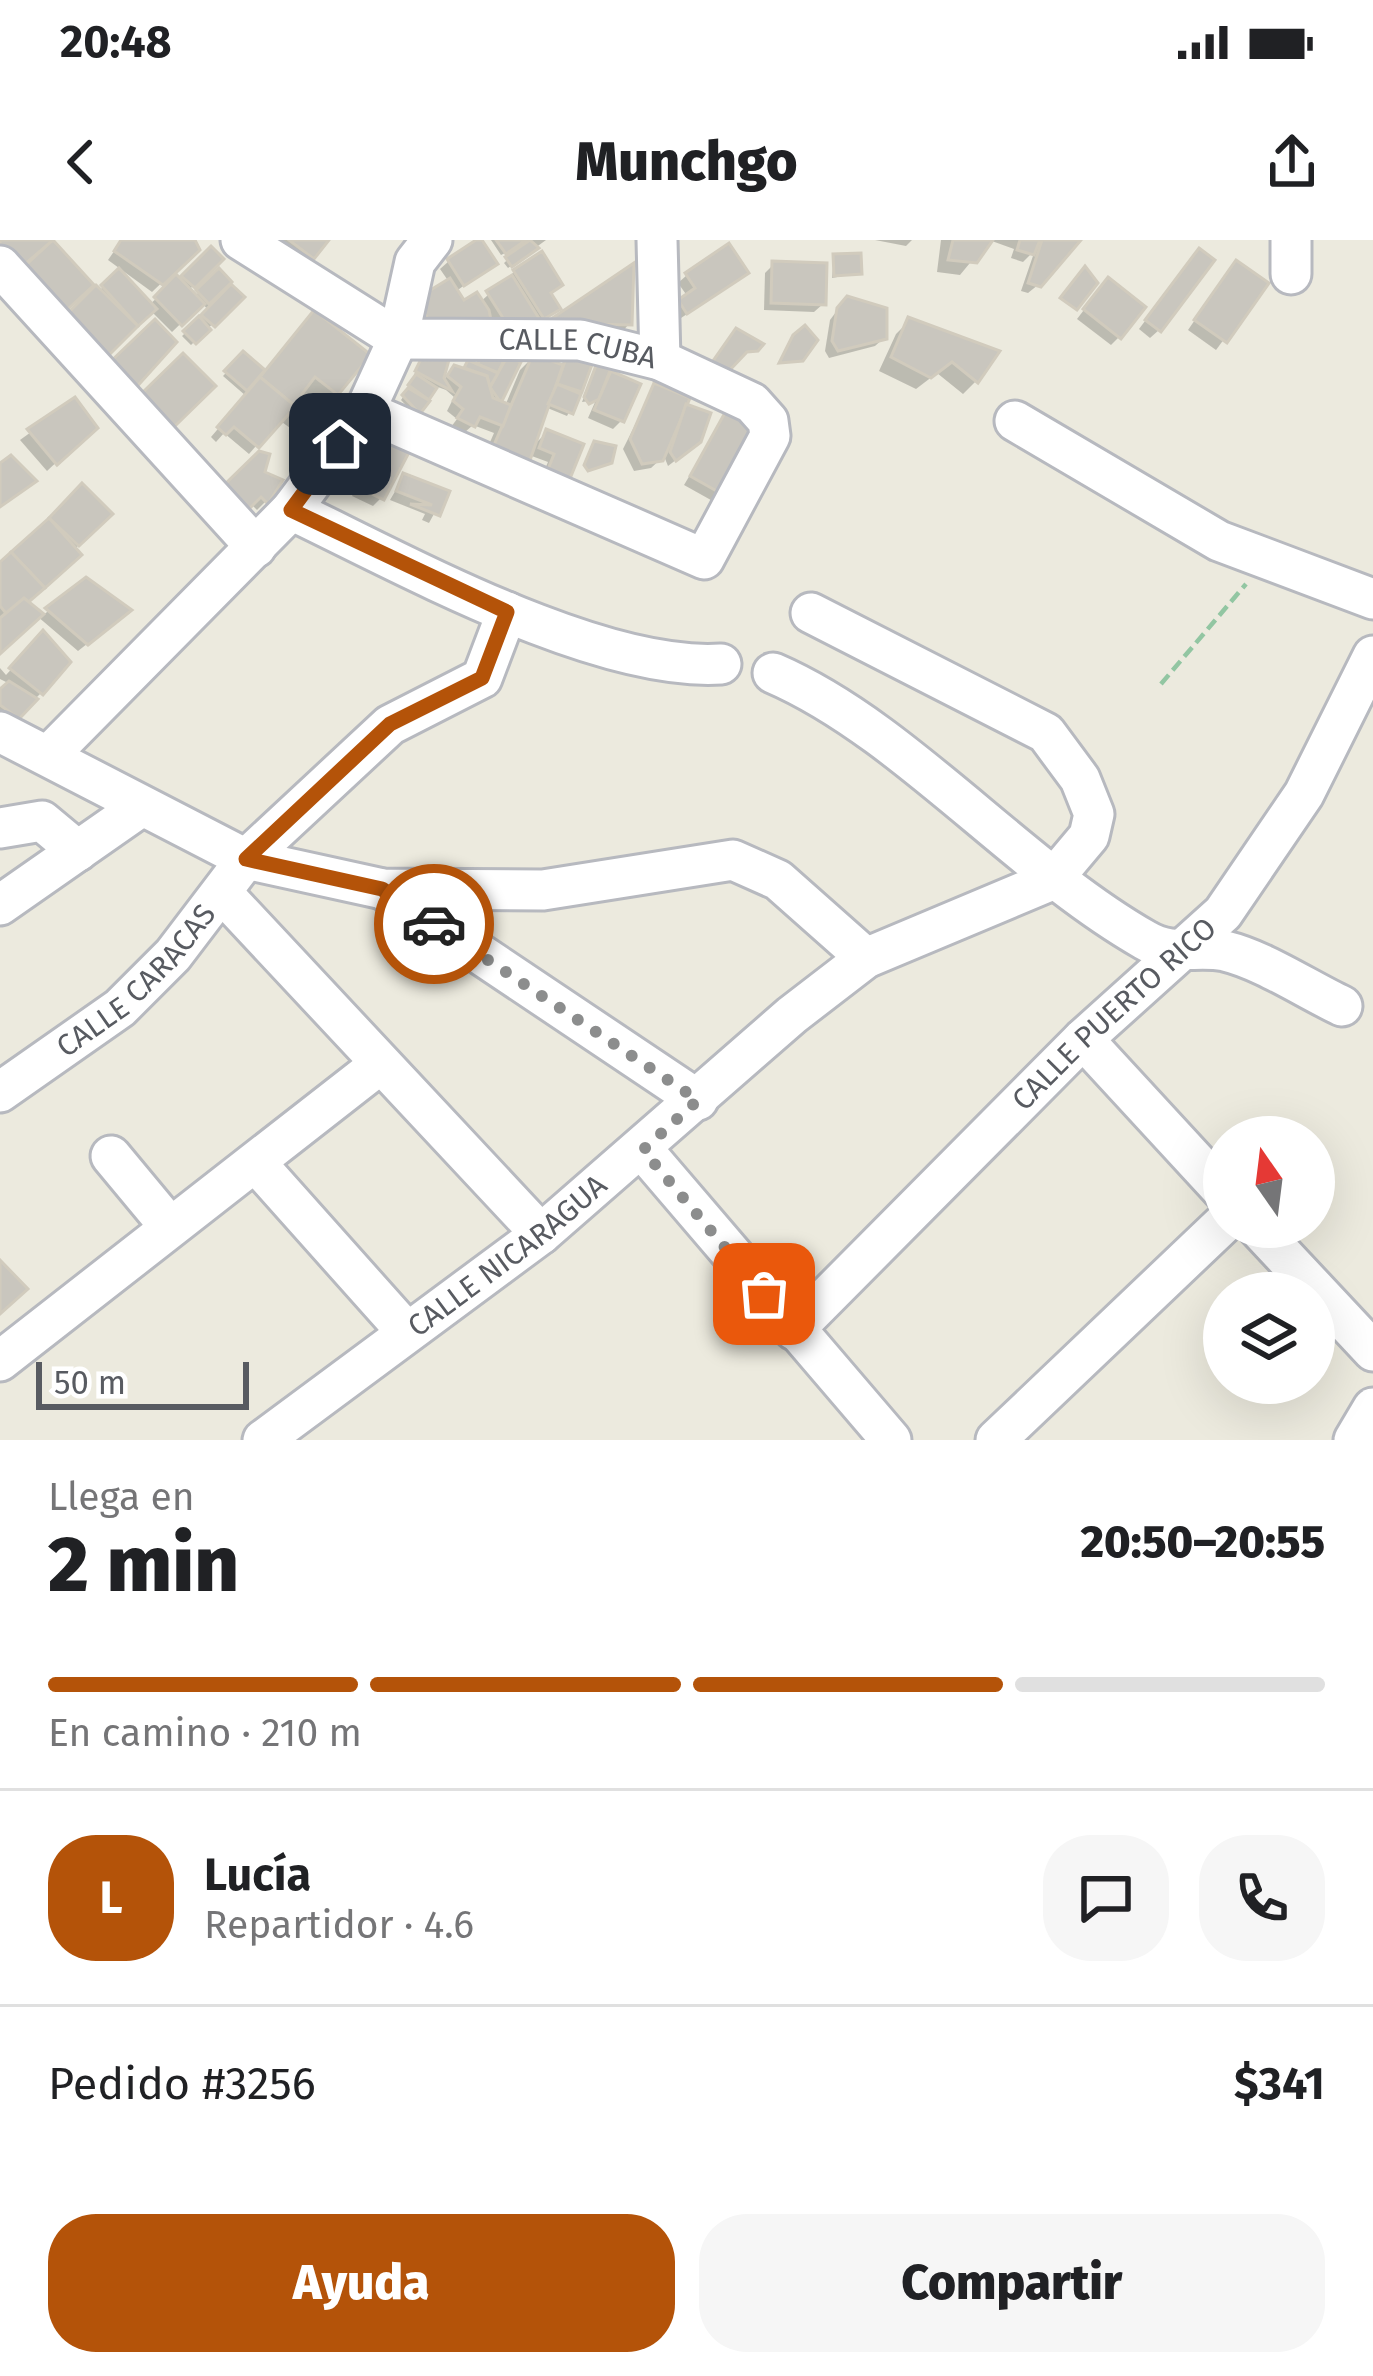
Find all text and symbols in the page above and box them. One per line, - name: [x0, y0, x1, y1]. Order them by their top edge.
- text: 20:48: [60, 15, 172, 69]
- icon: back: [48, 129, 114, 195]
- icon: share: [1259, 129, 1325, 195]
- text: Munchgo: [576, 130, 797, 194]
- street label: CALLE CUBA: [498, 322, 661, 377]
- pin: [289, 393, 391, 495]
- icon: home: [307, 411, 373, 477]
- courier: [374, 864, 494, 984]
- icon: car: [401, 891, 467, 957]
- street label: CALLE CARACAS: [50, 897, 223, 1065]
- street label: CALLE PUERTO RICO: [1005, 910, 1224, 1118]
- north arrow: [1203, 1116, 1335, 1248]
- map controls: [1203, 1116, 1335, 1404]
- street label: CALLE NICARAGUA: [401, 1167, 614, 1344]
- pin: [713, 1243, 815, 1345]
- icon: bag: [731, 1261, 797, 1327]
- button: layers: [1203, 1272, 1335, 1404]
- scale bar: [36, 1356, 249, 1409]
- text: 50 m: [54, 1363, 126, 1403]
- text: Llega en: [48, 1474, 195, 1520]
- text: 20:50–20:55: [1080, 1515, 1325, 1569]
- text: 2 min: [48, 1518, 239, 1612]
- text: En camino · 210 m: [48, 1710, 362, 1756]
- button: chat: [1043, 1835, 1169, 1961]
- button: phone: [1199, 1835, 1325, 1961]
- text: Lucía: [204, 1848, 311, 1902]
- text: L: [99, 1871, 123, 1925]
- text: Repartidor · 4.6: [204, 1902, 474, 1948]
- text: Pedido #3256: [48, 2057, 316, 2111]
- text: $341: [1234, 2057, 1325, 2111]
- button: Ayuda: [48, 2214, 675, 2352]
- button: Compartir: [699, 2214, 1325, 2352]

